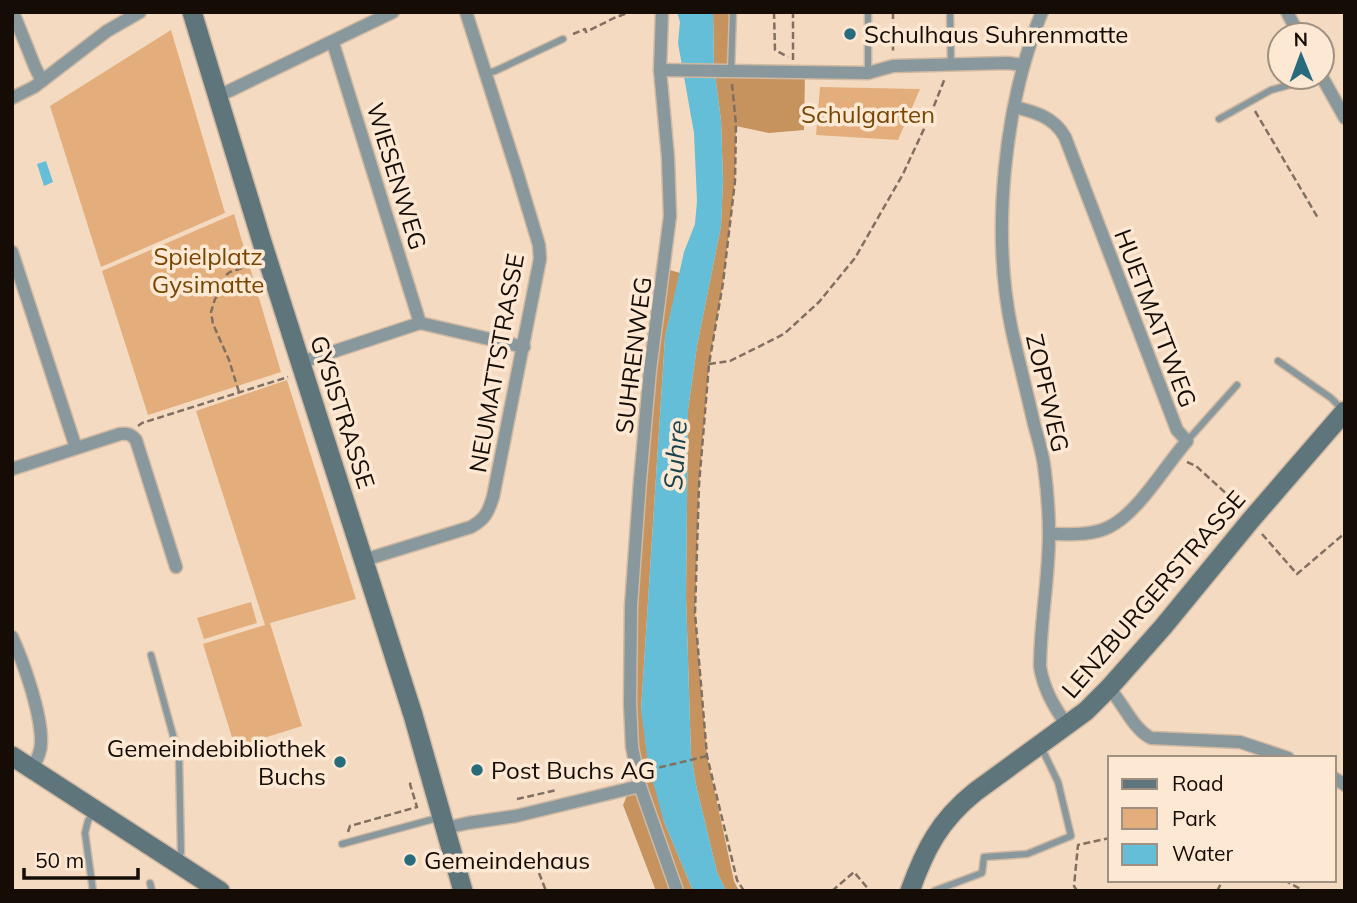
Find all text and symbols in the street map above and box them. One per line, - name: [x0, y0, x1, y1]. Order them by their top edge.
- place label: Schulhaus Suhrenmatte: [864, 19, 1128, 49]
- north arrow: [1266, 21, 1336, 91]
- marker: Schulhaus Suhrenmatte: [842, 26, 858, 42]
- text: N: [1293, 27, 1308, 51]
- street label: WIESENWEG: [360, 99, 434, 253]
- park label: Schulgarten: [801, 99, 935, 129]
- street label: HUETMATTWEG: [1108, 225, 1204, 411]
- park label: Spielplatz Gysimatte: [152, 241, 264, 299]
- street label: NEUMATTSTRASSE: [462, 251, 530, 475]
- street label: SUHRENWEG: [608, 275, 658, 435]
- street label: ZOPFWEG: [1020, 331, 1076, 455]
- street label: GYSISTRASSE: [304, 332, 382, 492]
- water label: Suhre: [656, 419, 694, 491]
- street label: LENZBURGERSTRASSE: [1055, 484, 1251, 704]
- place label: Gemeindebibliothek Buchs: [107, 733, 327, 791]
- marker: Gemeindebibliothek Buchs: [332, 754, 348, 770]
- place label: Post Buchs AG: [491, 755, 655, 785]
- legend: [1108, 756, 1336, 882]
- marker: Post Buchs AG: [469, 762, 485, 778]
- text: Road: [1172, 770, 1223, 796]
- text: Park: [1172, 805, 1216, 831]
- scale bar: [24, 836, 138, 880]
- text: Water: [1172, 840, 1233, 866]
- place label: Gemeindehaus: [424, 845, 590, 875]
- text: 50 m: [35, 847, 84, 873]
- marker: Gemeindehaus: [402, 852, 418, 868]

